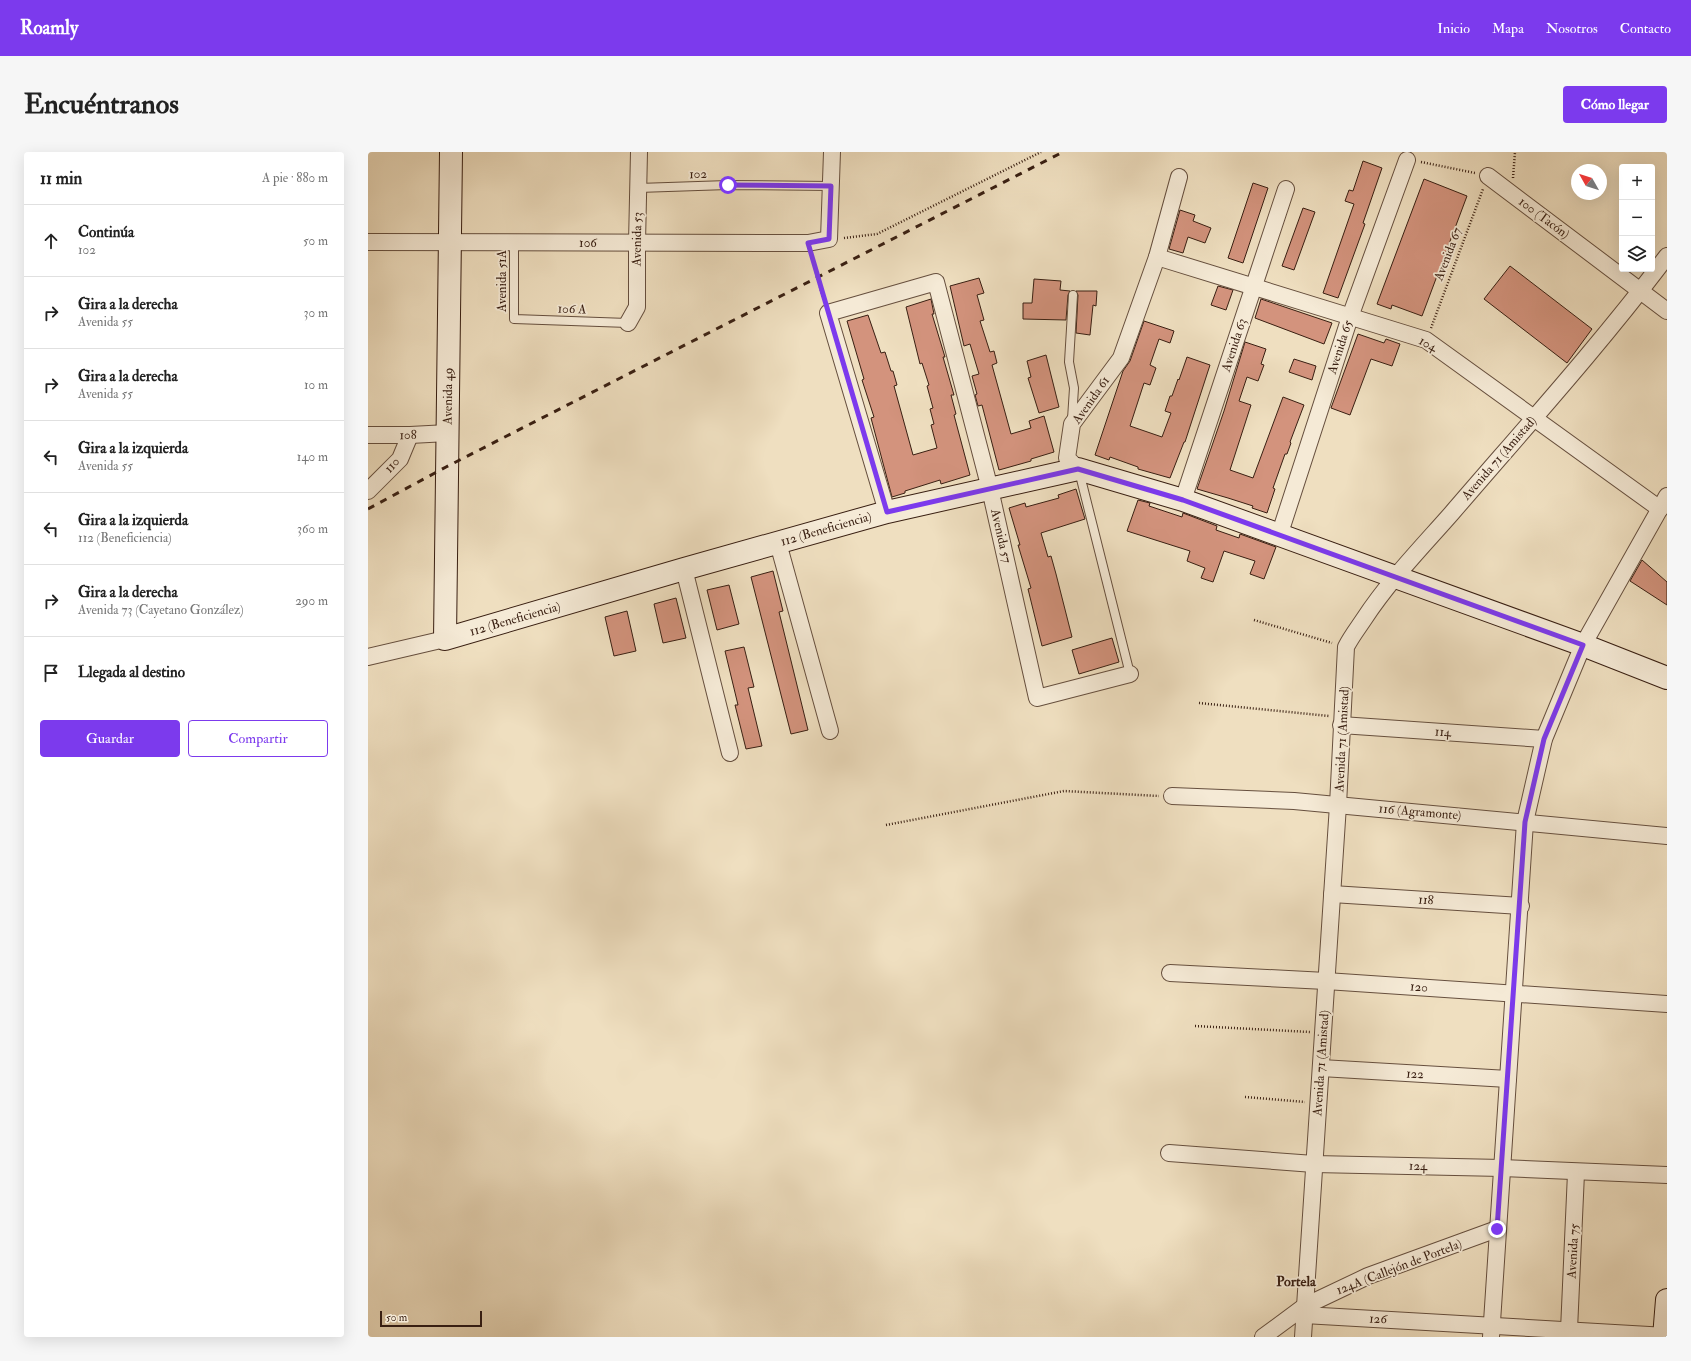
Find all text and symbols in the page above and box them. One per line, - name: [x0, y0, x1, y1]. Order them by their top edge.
- text: Roamly: [20, 16, 78, 40]
- text: Inicio: [1437, 20, 1470, 37]
- text: Mapa: [1492, 20, 1524, 37]
- text: Nosotros: [1546, 20, 1598, 37]
- text: Contacto: [1620, 20, 1671, 37]
- button: Cómo llegar: [1563, 86, 1667, 123]
- text: Encuéntranos: [24, 87, 179, 122]
- north arrow: [1571, 164, 1607, 200]
- map controls: [1619, 164, 1655, 272]
- button: +: [1619, 164, 1655, 200]
- street label: 102: [689, 166, 707, 182]
- text: 11 min: [40, 168, 82, 189]
- text: A pie · 880 m: [262, 170, 328, 186]
- route start: [719, 176, 737, 194]
- street label: 100 (Tacón): [1515, 194, 1573, 242]
- button: −: [1619, 200, 1655, 236]
- street label: Avenida 53: [629, 212, 645, 267]
- text: Continúa: [78, 223, 134, 242]
- street label: Avenida 67: [1430, 225, 1466, 284]
- icon: ahead: [40, 230, 62, 252]
- text: 50 m: [303, 233, 328, 249]
- street label: 106: [579, 235, 598, 251]
- button: layers: [1619, 236, 1655, 272]
- text: 102: [78, 242, 96, 258]
- street label: Avenida 51A: [494, 249, 510, 313]
- text: Gira a la derecha: [78, 295, 178, 314]
- street label: 106 A: [557, 301, 587, 318]
- icon: right: [40, 302, 62, 324]
- text: 30 m: [304, 305, 328, 321]
- text: Avenida 55: [78, 314, 133, 330]
- street label: Avenida 63: [1218, 316, 1250, 375]
- street label: Avenida 65: [1323, 318, 1356, 377]
- street label: 104: [1416, 333, 1441, 356]
- text: Gira a la derecha: [78, 367, 178, 386]
- street label: Avenida 49: [439, 367, 456, 426]
- street label: Avenida 61: [1068, 373, 1113, 428]
- icon: right: [40, 374, 62, 396]
- text: 10 m: [304, 377, 328, 393]
- text: Avenida 55: [78, 386, 133, 402]
- street label: Avenida 71 (Amistad): [1458, 413, 1540, 504]
- street label: 108: [399, 427, 417, 443]
- text: Gira a la izquierda: [78, 439, 188, 458]
- icon: left: [40, 446, 62, 468]
- text: 140 m: [297, 449, 328, 465]
- street label: 110: [381, 454, 403, 476]
- text: Avenida 55: [78, 458, 133, 474]
- street label: Avenida 57: [987, 506, 1015, 565]
- street label: 112 (Beneficiencia): [779, 508, 873, 550]
- text: Gira a la izquierda: [78, 511, 188, 530]
- icon: left: [40, 518, 62, 540]
- text: 360 m: [297, 521, 328, 537]
- text: 112 (Beneficiencia): [78, 530, 172, 546]
- text: Gira a la derecha: [78, 583, 178, 602]
- icon: right: [40, 590, 62, 612]
- text: 290 m: [295, 593, 328, 609]
- street label: 112 (Beneficiencia): [468, 598, 562, 640]
- text: Avenida 73 (Cayetano González): [78, 602, 244, 618]
- icon: arrive: [40, 662, 62, 684]
- text: Llegada al destino: [78, 663, 185, 682]
- street label: Avenida 71 (Amistad): [1331, 686, 1353, 793]
- button: Guardar: [40, 720, 180, 757]
- button: Compartir: [188, 720, 328, 757]
- street label: 114: [1434, 723, 1453, 741]
- street label: 116 (Agramonte): [1378, 800, 1462, 824]
- street label: 118: [1418, 891, 1434, 909]
- street label: 120: [1410, 978, 1428, 996]
- street label: Avenida 71 (Amistad): [1309, 1010, 1333, 1117]
- street label: 122: [1406, 1066, 1425, 1082]
- street label: 124: [1409, 1158, 1428, 1174]
- route end: [1488, 1220, 1506, 1238]
- street label: Avenida 75: [1564, 1223, 1582, 1280]
- street label: 124A (Callejón de Portela): [1334, 1236, 1464, 1298]
- district label: Portela: [1276, 1273, 1317, 1290]
- scale bar: [380, 1309, 482, 1328]
- text: 50 m: [386, 1311, 407, 1324]
- street label: 126: [1369, 1311, 1389, 1328]

